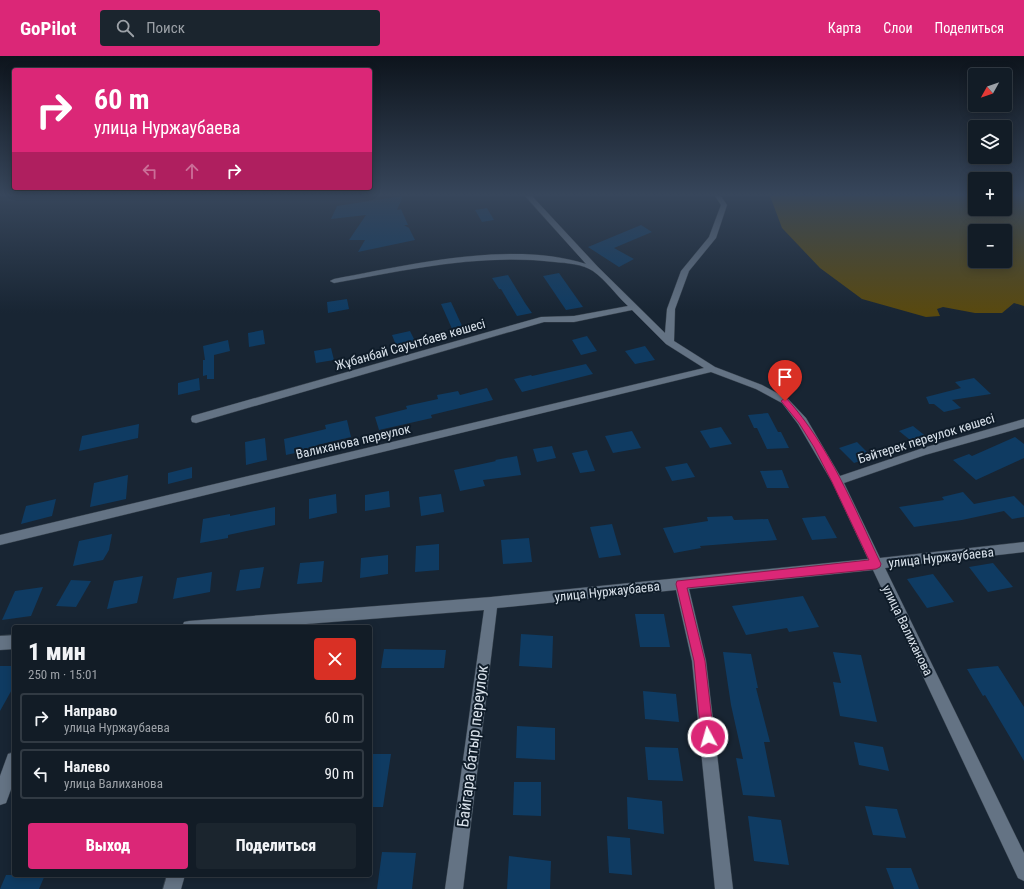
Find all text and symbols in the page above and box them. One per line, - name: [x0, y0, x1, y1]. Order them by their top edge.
- search box: [100, 10, 380, 46]
- text: GoPilot: [20, 17, 76, 40]
- icon: search: [114, 17, 136, 39]
- text: Поиск: [146, 19, 185, 37]
- text: Карта: [828, 20, 861, 36]
- text: Слои: [883, 20, 913, 36]
- text: Поделиться: [935, 20, 1004, 36]
- north arrow: [968, 68, 1012, 112]
- map controls: [968, 68, 1012, 268]
- text: 60 m: [94, 83, 150, 116]
- icon: right: [28, 84, 80, 136]
- text: улица Нуржаубаева: [94, 117, 240, 138]
- button: layers: [968, 120, 1012, 164]
- icon: left: [139, 160, 161, 182]
- icon: ahead: [181, 160, 203, 182]
- icon: right: [223, 160, 245, 182]
- button: +: [968, 172, 1012, 216]
- button: −: [968, 224, 1012, 268]
- street label: Жұбанбай Сауытбаев көшесі: [333, 316, 487, 373]
- pin: [768, 360, 802, 401]
- icon: arrive: [774, 366, 796, 388]
- street label: Бәйтерек переулок көшесі: [856, 411, 996, 466]
- street label: Валиханова переулок: [294, 421, 413, 462]
- street label: улица Нуржаубаева: [888, 545, 994, 570]
- street label: улица Нуржаубаева: [554, 579, 660, 604]
- street label: улица Валиханова: [879, 583, 936, 678]
- text: 1 мин: [28, 638, 86, 666]
- button: close: [314, 638, 356, 680]
- street label: Байгара батыр переулок: [453, 664, 492, 828]
- text: 250 m · 15:01: [28, 667, 98, 682]
- text: Направо: [64, 702, 117, 720]
- icon: right: [30, 707, 52, 729]
- text: 60 m: [324, 709, 354, 727]
- position arrow: [687, 716, 729, 758]
- text: улица Нуржаубаева: [64, 720, 170, 735]
- text: Налево: [64, 758, 110, 776]
- icon: left: [30, 763, 52, 785]
- text: 90 m: [324, 765, 354, 783]
- text: улица Валиханова: [64, 776, 163, 791]
- button: Выход: [28, 823, 188, 869]
- button: Поделиться: [196, 823, 356, 869]

